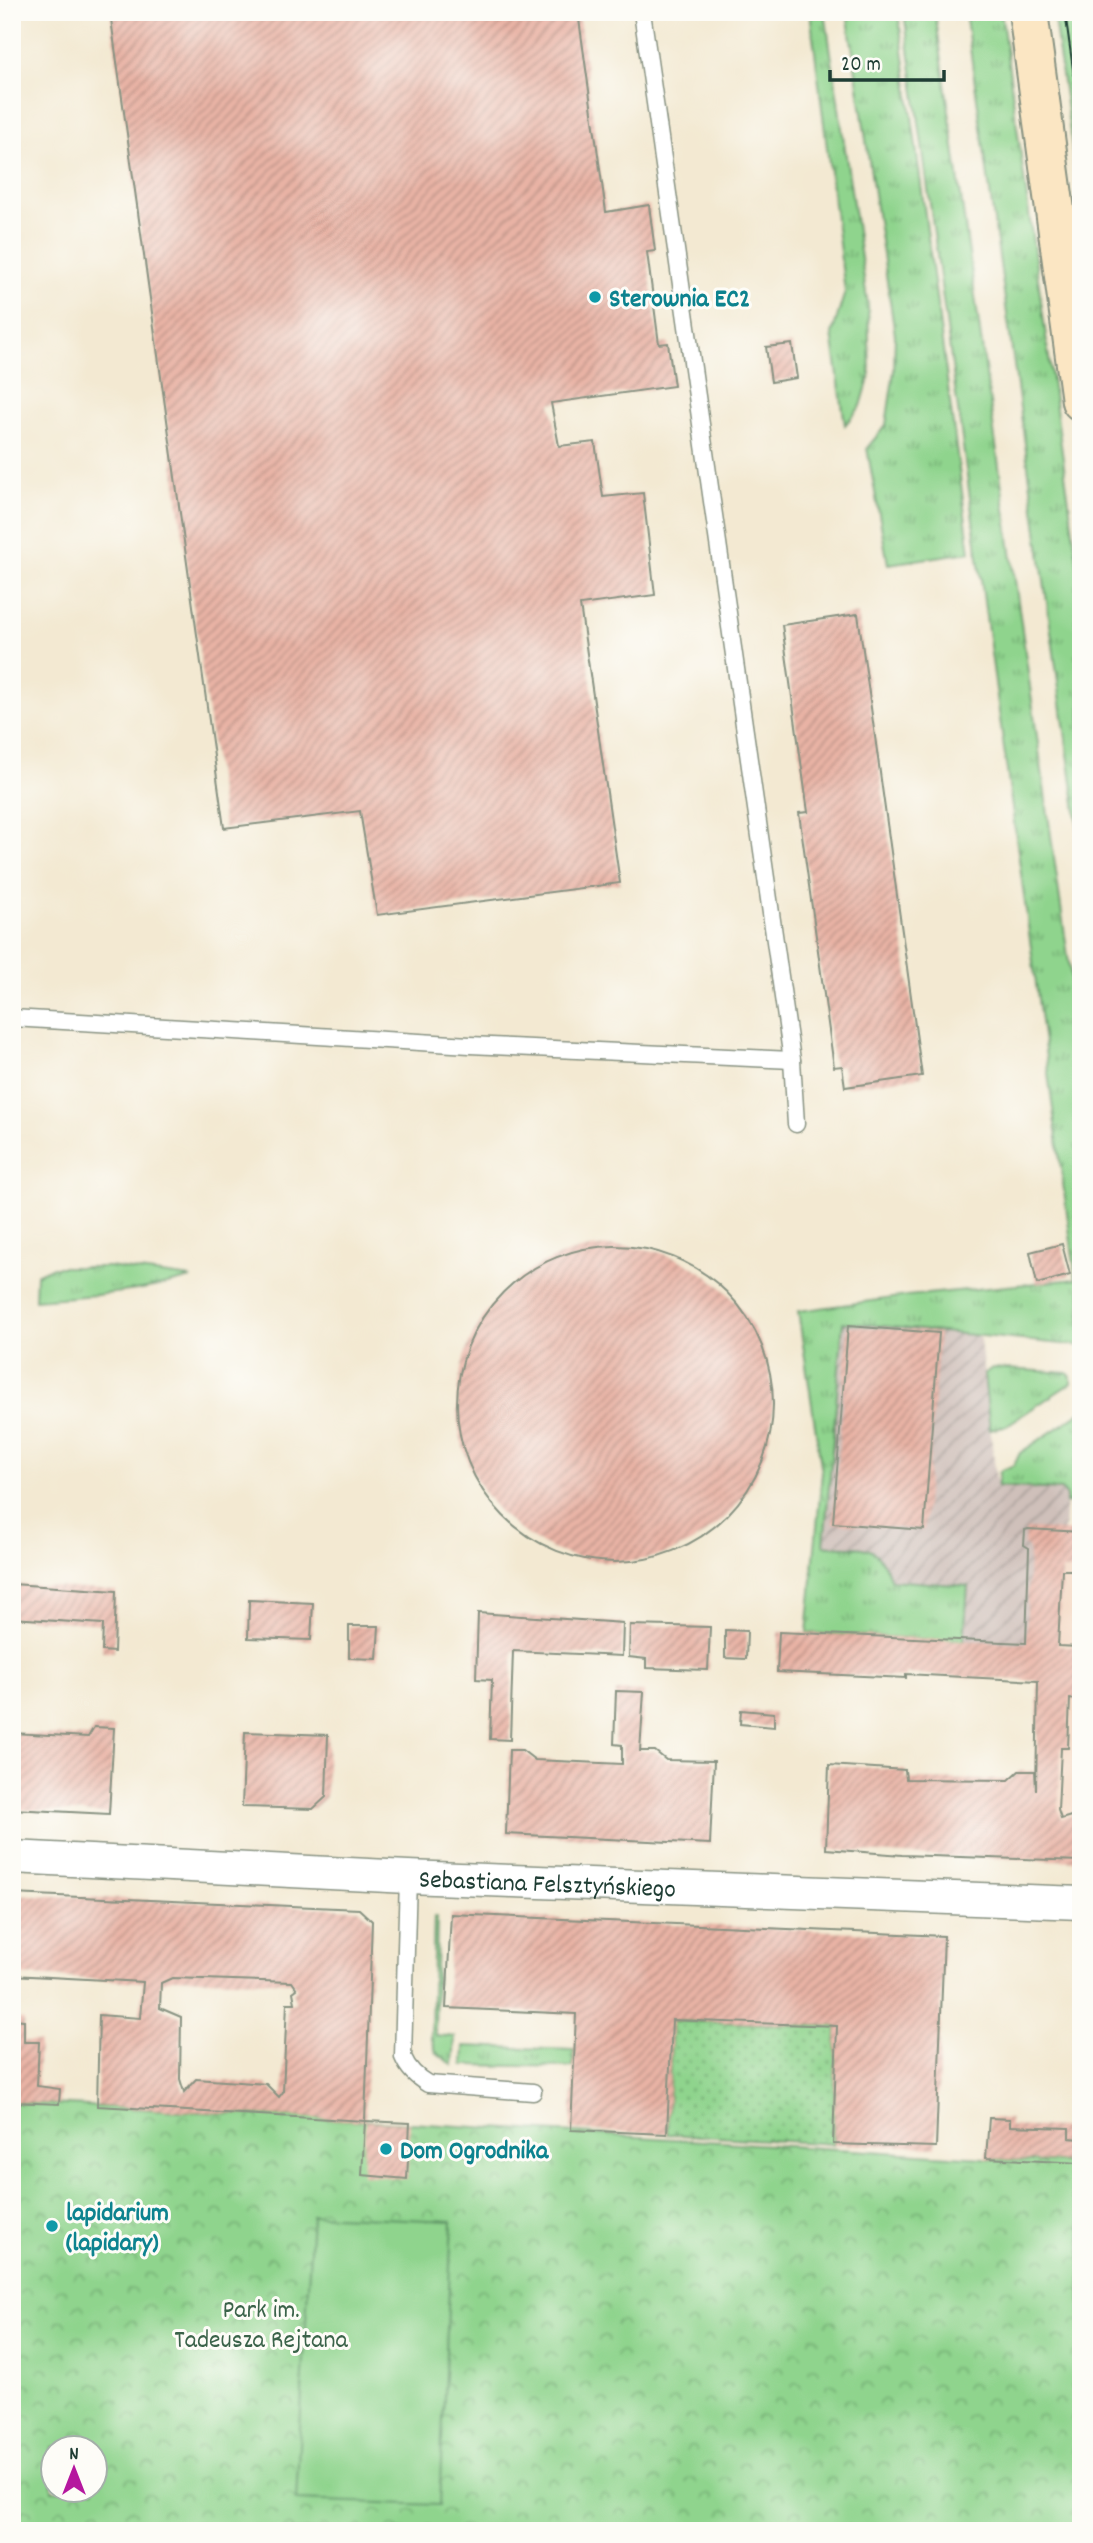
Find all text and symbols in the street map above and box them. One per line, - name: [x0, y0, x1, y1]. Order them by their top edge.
- scale bar: [830, 38, 944, 82]
- text: 20 m: [841, 51, 881, 81]
- place label: Sterownia EC2: [609, 282, 750, 319]
- marker: Sterownia EC2: [587, 289, 603, 305]
- street label: Sebastiana Felsztyńskiego: [418, 1862, 676, 1909]
- place label: Dom Ogrodnika: [400, 2134, 549, 2171]
- marker: Dom Ogrodnika: [378, 2141, 394, 2157]
- place label: lapidarium (lapidary): [66, 2196, 169, 2263]
- marker: lapidarium (lapidary): [44, 2218, 60, 2234]
- park label: Park im. Tadeusza Rejtana: [174, 2293, 348, 2360]
- north arrow: [38, 2434, 108, 2504]
- text: N: [69, 2442, 79, 2469]

